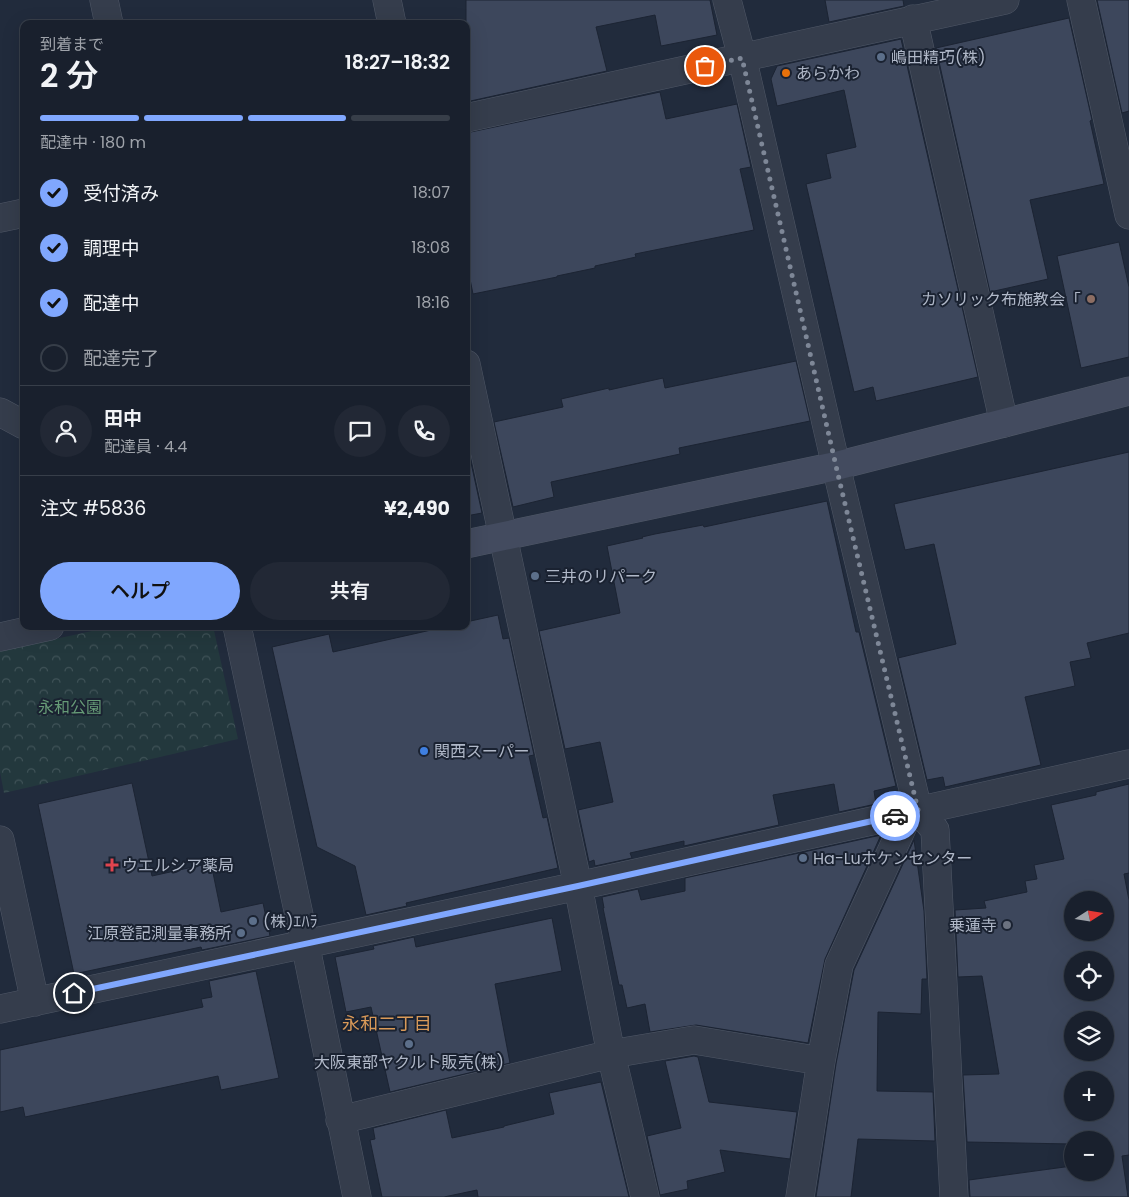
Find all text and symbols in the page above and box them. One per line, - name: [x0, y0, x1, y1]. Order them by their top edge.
- text: 到着まで: [40, 33, 104, 56]
- pin: [684, 45, 726, 87]
- place label: 嶋田精巧(株): [891, 46, 986, 69]
- text: 18:27–18:32: [345, 49, 450, 76]
- marker: 嶋田精巧(株): [875, 51, 887, 63]
- icon: bag: [691, 52, 719, 80]
- text: 2 分: [40, 53, 98, 98]
- place label: あらかわ: [796, 62, 860, 85]
- marker: あらかわ: [780, 67, 792, 79]
- text: 配達中 · 180 m: [40, 131, 146, 154]
- icon: check: [40, 179, 68, 207]
- text: 受付済み: [83, 180, 159, 207]
- text: 18:07: [413, 181, 450, 204]
- icon: check: [40, 234, 68, 262]
- text: 調理中: [83, 235, 140, 262]
- text: 18:08: [411, 236, 450, 259]
- place label: カソリック布施教会「: [921, 288, 1081, 311]
- icon: check: [40, 289, 68, 317]
- text: 配達中: [83, 290, 140, 317]
- text: 18:16: [416, 291, 450, 314]
- marker: カソリック布施教会「: [1085, 293, 1097, 305]
- text: 配達完了: [83, 345, 159, 372]
- button: person: [40, 405, 92, 457]
- text: 田中: [104, 405, 142, 432]
- button: chat: [334, 405, 386, 457]
- button: phone: [398, 405, 450, 457]
- text: 配達員 · 4.4: [104, 435, 187, 458]
- text: 注文 #5836: [40, 495, 146, 522]
- text: ¥2,490: [384, 495, 450, 522]
- button: ヘルプ: [40, 562, 240, 620]
- button: 共有: [250, 562, 450, 620]
- place label: 三井のリパーク: [545, 565, 657, 588]
- marker: 三井のリパーク: [529, 570, 541, 582]
- park label: 永和公園: [38, 696, 102, 719]
- place label: 関西スーパー: [434, 740, 530, 763]
- marker: 関西スーパー: [418, 745, 430, 757]
- courier: [870, 791, 920, 841]
- icon: car: [881, 802, 909, 830]
- place label: Ha-Luホケンセンター: [813, 847, 972, 870]
- marker: Ha-Luホケンセンター: [797, 852, 809, 864]
- place label: ウエルシア薬局: [122, 854, 234, 877]
- marker: ウエルシア薬局: [106, 859, 118, 871]
- north arrow: [1064, 891, 1114, 941]
- map controls: [1064, 891, 1114, 1181]
- place label: (株)ｴﾊﾗ: [263, 910, 318, 933]
- place label: 乗蓮寺: [949, 914, 997, 937]
- marker: (株)ｴﾊﾗ: [247, 915, 259, 927]
- marker: 乗蓮寺: [1001, 919, 1013, 931]
- place label: 江原登記測量事務所: [87, 922, 231, 945]
- marker: 江原登記測量事務所: [235, 927, 247, 939]
- button: locate: [1064, 951, 1114, 1001]
- pin: [53, 972, 95, 1014]
- icon: home: [60, 979, 88, 1007]
- district label: 永和二丁目: [342, 1011, 432, 1036]
- button: layers: [1064, 1011, 1114, 1061]
- marker: 大阪東部ヤクルト販売(株): [403, 1038, 415, 1050]
- place label: 大阪東部ヤクルト販売(株): [314, 1051, 504, 1074]
- button: +: [1064, 1071, 1114, 1121]
- button: −: [1064, 1131, 1114, 1181]

